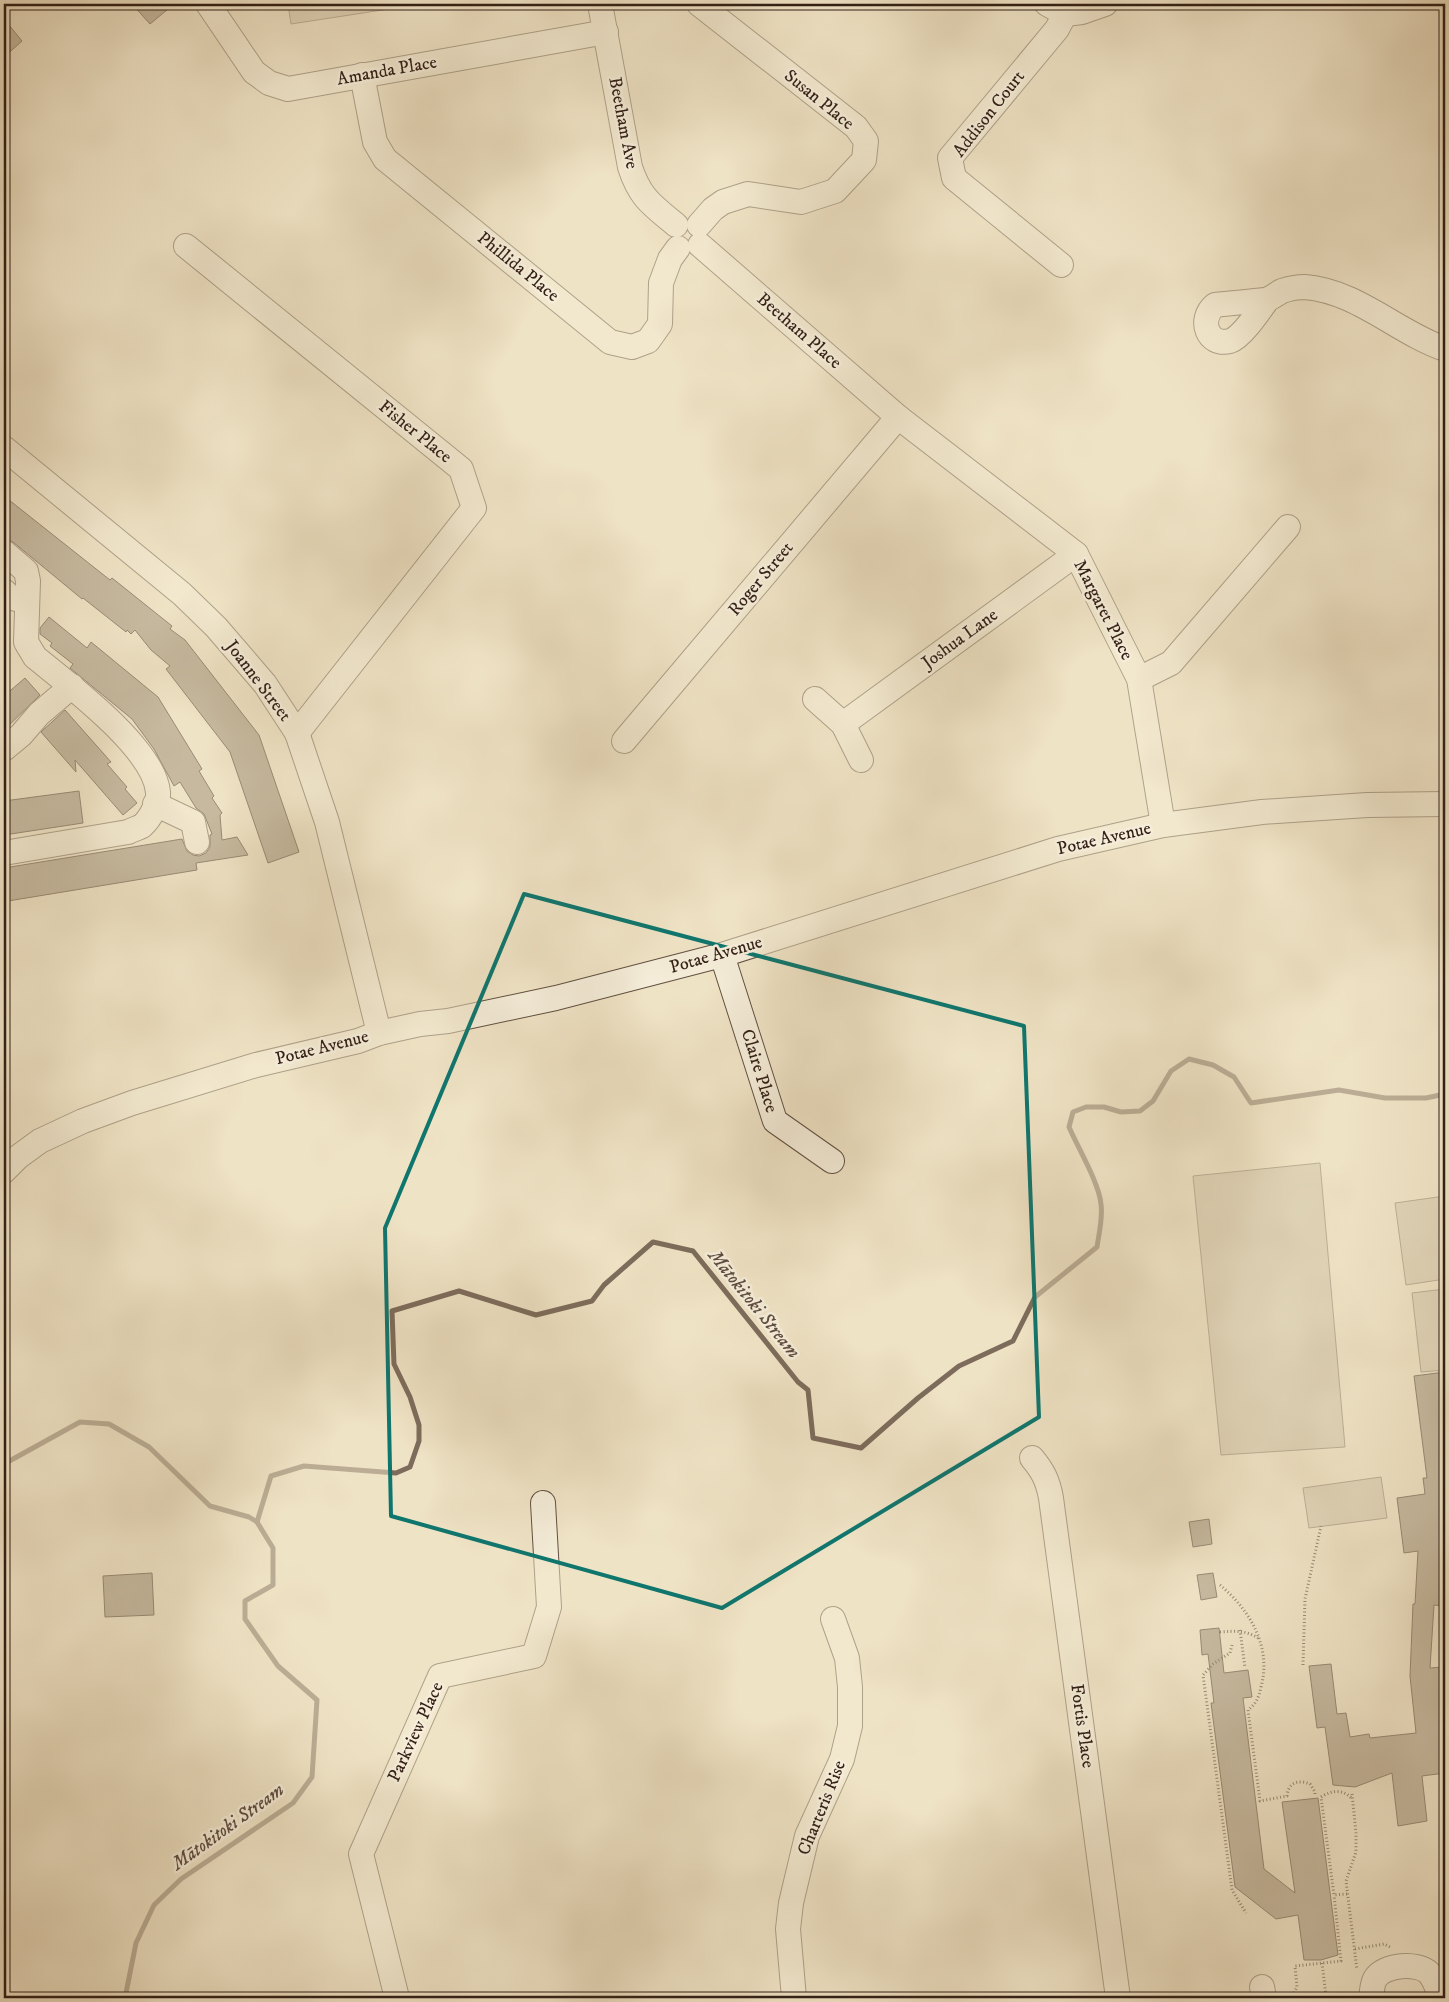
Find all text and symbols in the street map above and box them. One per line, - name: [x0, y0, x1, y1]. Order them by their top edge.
- street label: Amanda Place: [335, 51, 439, 91]
- street label: Susan Place: [780, 65, 858, 135]
- street label: Addison Court: [948, 66, 1030, 162]
- street label: Beetham Ave: [603, 75, 643, 171]
- street label: Phillida Place: [473, 227, 563, 307]
- street label: Beetham Place: [752, 288, 846, 374]
- street label: Fisher Place: [374, 396, 456, 468]
- street label: Roger Street: [724, 537, 798, 621]
- street label: Margaret Place: [1068, 556, 1138, 664]
- street label: Joshua Lane: [916, 604, 1002, 675]
- street label: Joanne Street: [219, 634, 296, 726]
- street label: Potae Avenue: [1055, 818, 1153, 860]
- street label: Potae Avenue: [667, 931, 765, 979]
- street label: Potae Avenue: [273, 1026, 371, 1070]
- street label: Claire Place: [736, 1027, 782, 1115]
- water label: Mātokitoki Stream: [702, 1243, 805, 1363]
- street label: Parkview Place: [383, 1679, 449, 1785]
- street label: Fortis Place: [1065, 1683, 1099, 1769]
- street label: Charteris Rise: [793, 1757, 851, 1859]
- water label: Mātokitoki Stream: [166, 1778, 289, 1877]

